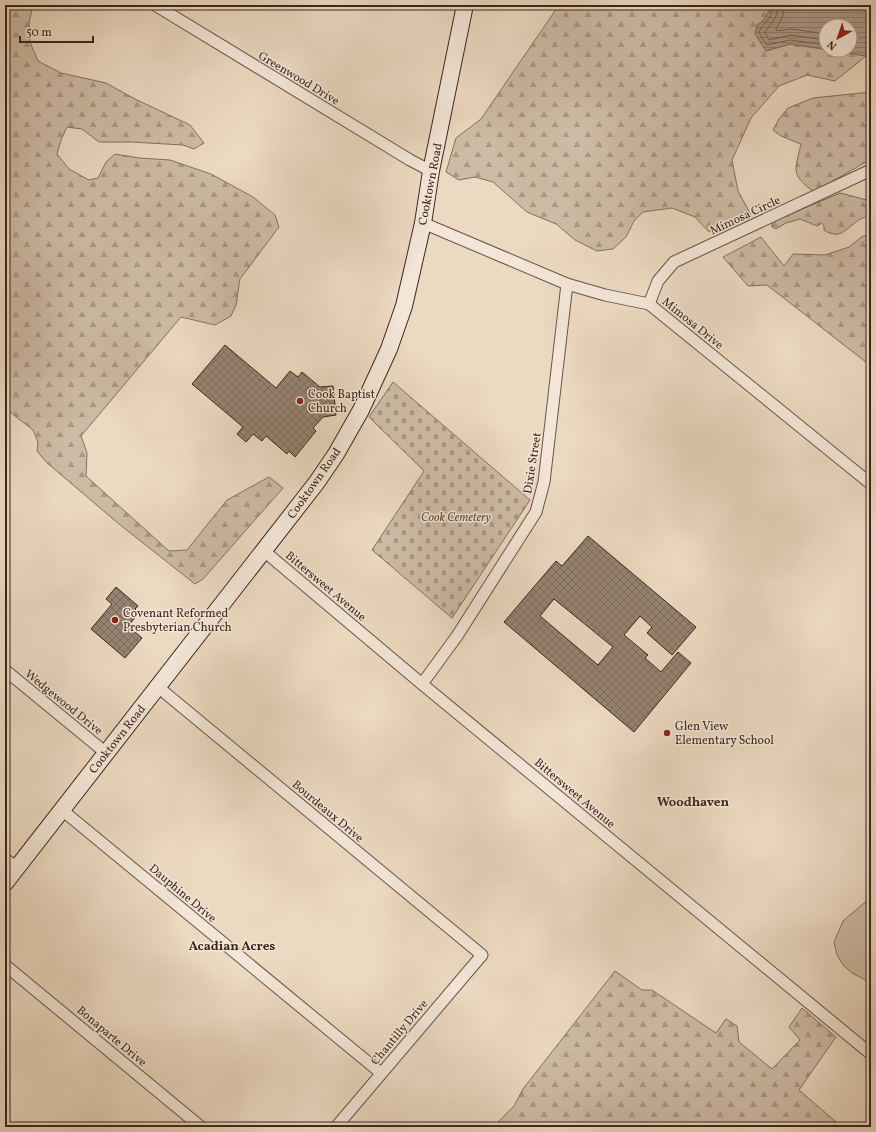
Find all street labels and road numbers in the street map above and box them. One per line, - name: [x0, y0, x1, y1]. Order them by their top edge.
- street label: Greenwood Drive: [255, 48, 342, 110]
- street label: Cooktown Road: [415, 142, 447, 227]
- street label: Mimosa Circle: [708, 192, 784, 239]
- street label: Mimosa Drive: [658, 294, 727, 354]
- street label: Dixie Street: [520, 431, 546, 495]
- street label: Cooktown Road: [284, 445, 345, 522]
- street label: Bittersweet Avenue: [281, 548, 370, 626]
- street label: Wedgewood Drive: [21, 666, 106, 739]
- street label: Cooktown Road: [86, 702, 150, 777]
- street label: Bittersweet Avenue: [530, 755, 619, 833]
- street label: Bourdeaux Drive: [288, 777, 367, 847]
- street label: Dauphine Drive: [145, 861, 220, 927]
- street label: Chantilly Drive: [368, 996, 432, 1069]
- street label: Bonaparte Drive: [73, 1003, 150, 1071]

